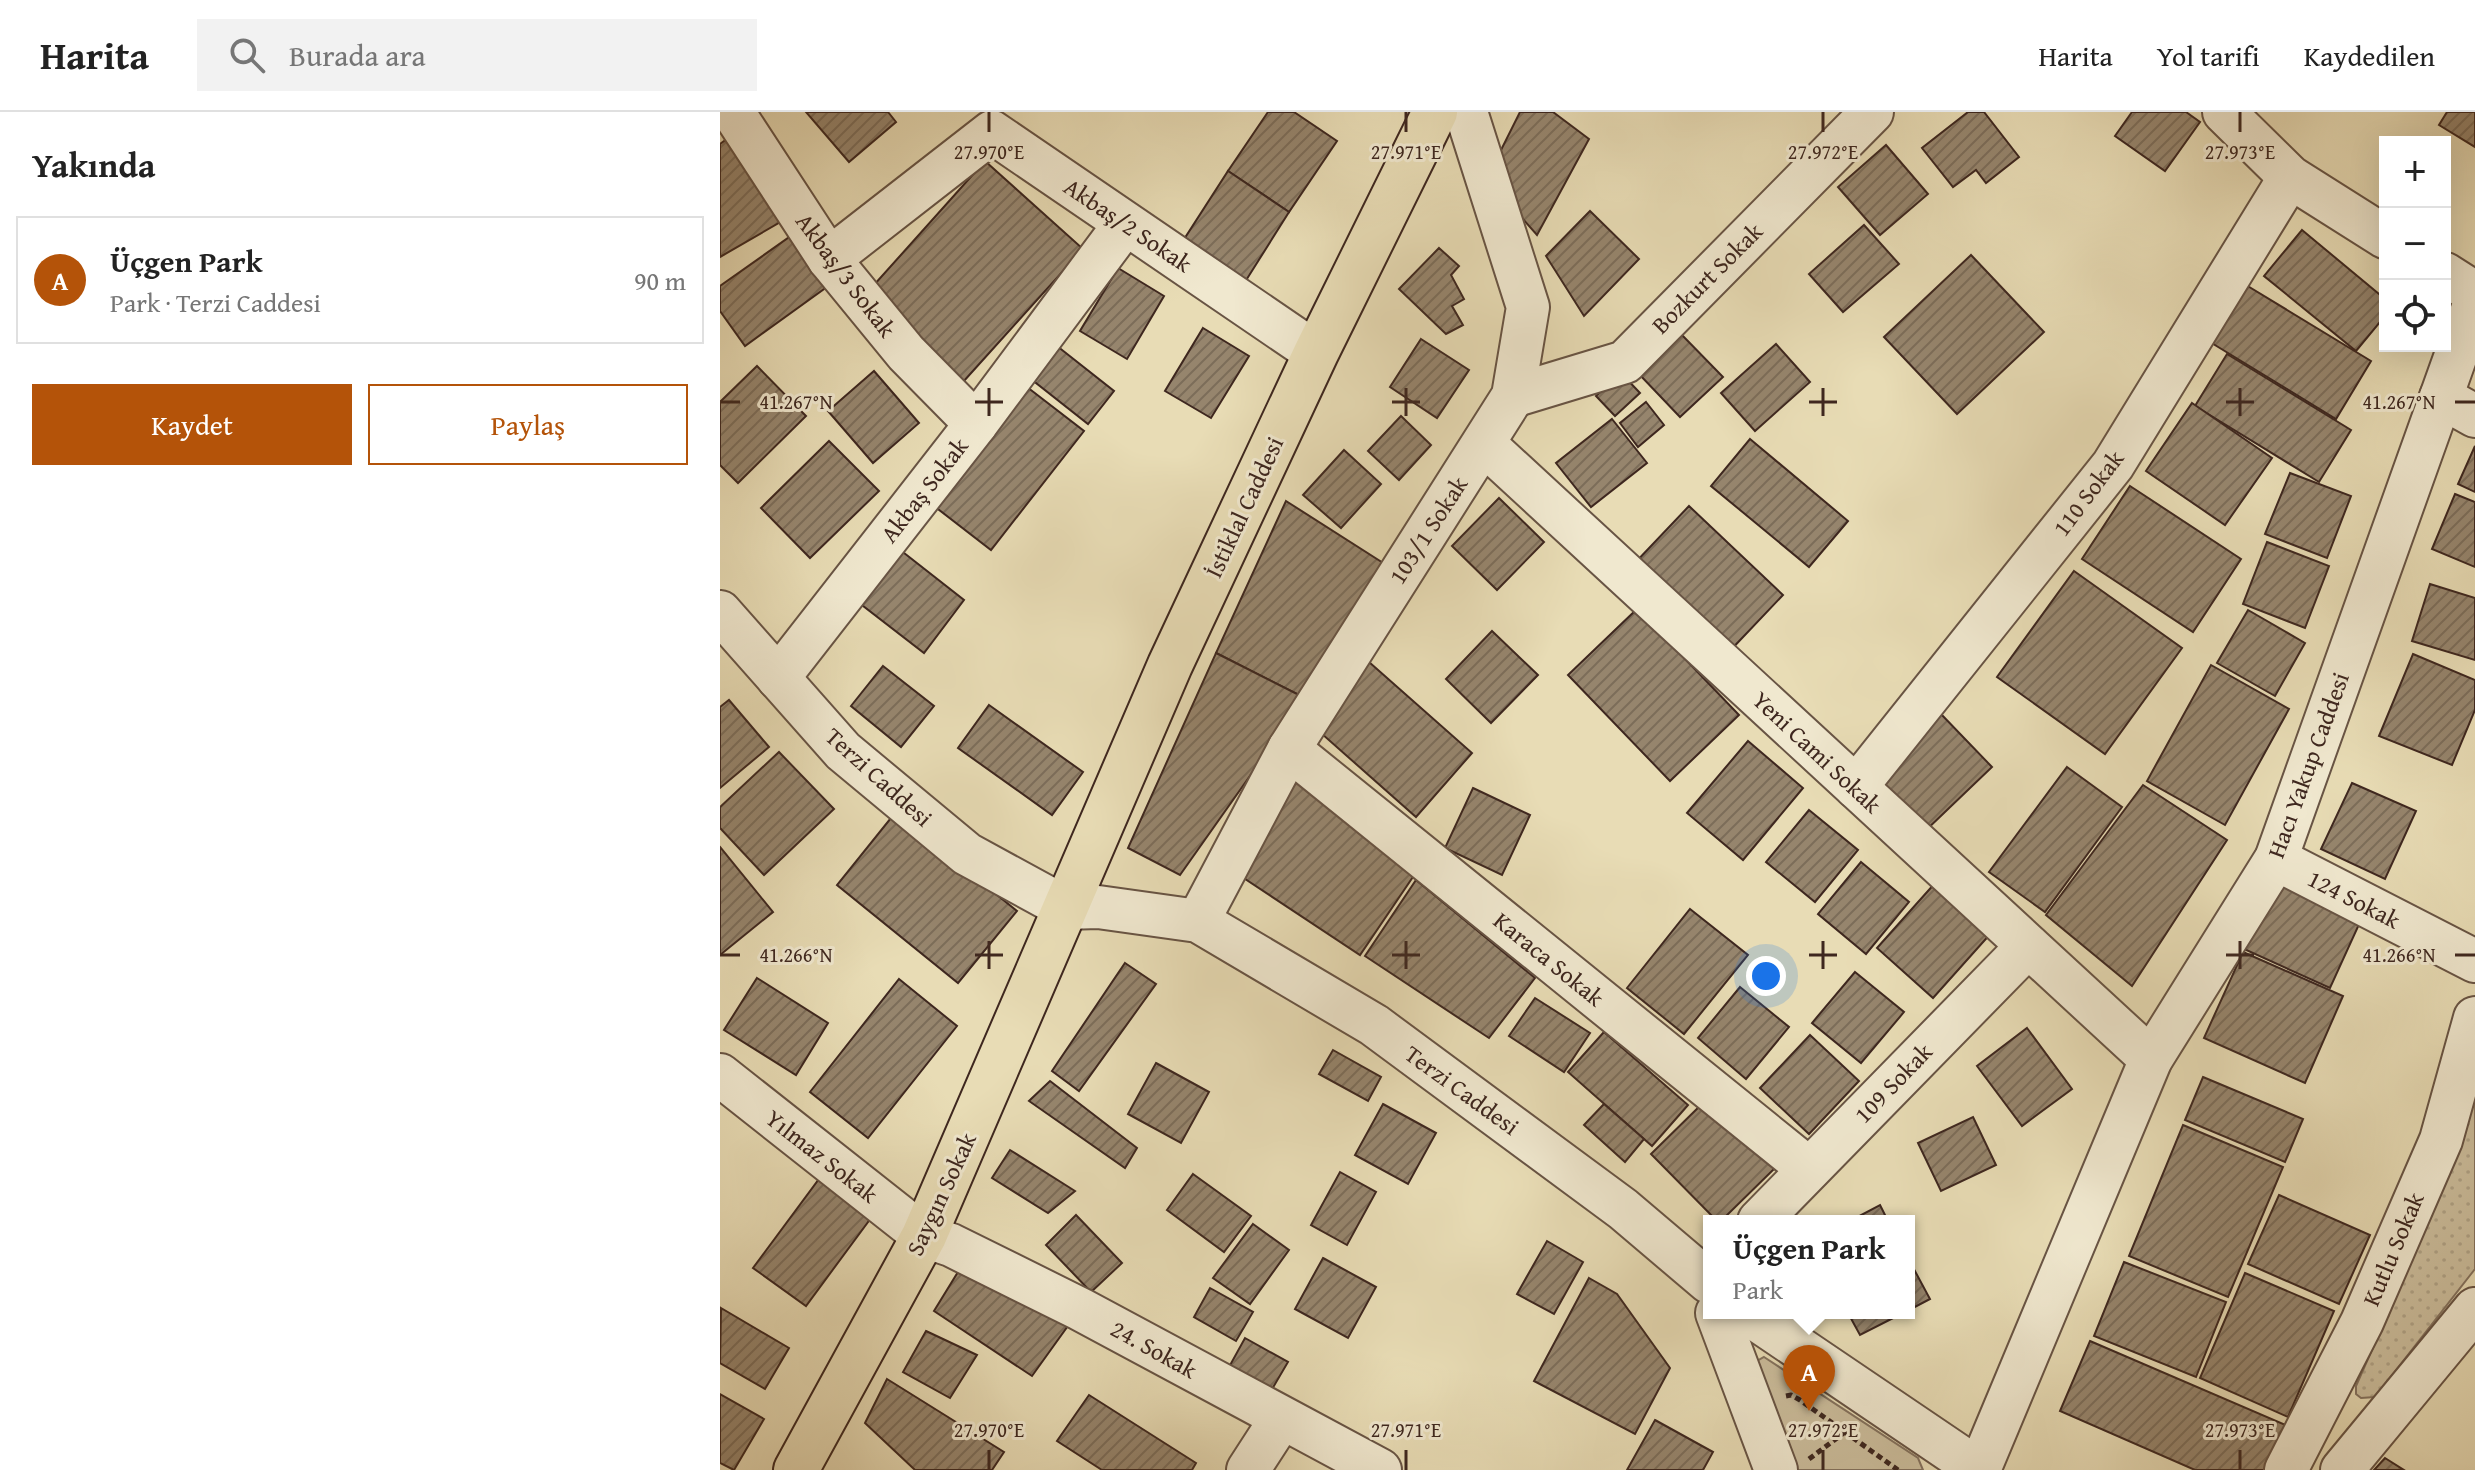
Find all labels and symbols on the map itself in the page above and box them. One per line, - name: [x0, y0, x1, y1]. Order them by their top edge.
- text: 27.970°E: [954, 137, 1024, 166]
- text: 27.971°E: [1371, 137, 1441, 166]
- text: 27.972°E: [1788, 137, 1858, 166]
- text: 27.973°E: [2205, 137, 2275, 166]
- street label: Akbaş/2 Sokak: [1057, 169, 1200, 281]
- street label: Akbaş/3 Sokak: [788, 205, 905, 345]
- street label: Bozkurt Sokak: [1643, 214, 1771, 342]
- text: 41.267°N: [759, 387, 833, 416]
- text: 41.267°N: [2362, 387, 2436, 416]
- street label: Akbaş Sokak: [872, 429, 977, 550]
- street label: İstiklal Caddesi: [1196, 431, 1292, 583]
- street label: 110 Sokak: [2044, 442, 2132, 543]
- street label: 103/1 Sokak: [1380, 468, 1476, 591]
- street label: Hacı Yakup Caddesi: [2258, 667, 2358, 863]
- street label: Yeni Cami Sokak: [1745, 683, 1890, 822]
- street label: Terzi Caddesi: [818, 719, 941, 835]
- street label: 124 Sokak: [2302, 861, 2407, 938]
- street label: Karaca Sokak: [1486, 903, 1613, 1015]
- text: 41.266°N: [759, 940, 833, 969]
- text: 41.266°N: [2362, 940, 2436, 969]
- your location: [1746, 956, 1786, 996]
- street label: 109 Sokak: [1846, 1034, 1941, 1131]
- street label: Terzi Caddesi: [1398, 1037, 1527, 1144]
- street label: Yılmaz Sokak: [758, 1101, 886, 1212]
- street label: Saygın Sokak: [897, 1126, 985, 1261]
- street label: Kutlu Sokak: [2353, 1186, 2433, 1311]
- street label: 24. Sokak: [1104, 1311, 1204, 1387]
- pin: A: [1783, 1345, 1835, 1411]
- text: 27.970°E: [954, 1415, 1024, 1444]
- text: 27.971°E: [1371, 1415, 1441, 1444]
- text: 27.972°E: [1788, 1415, 1858, 1444]
- text: 27.973°E: [2205, 1415, 2275, 1444]

